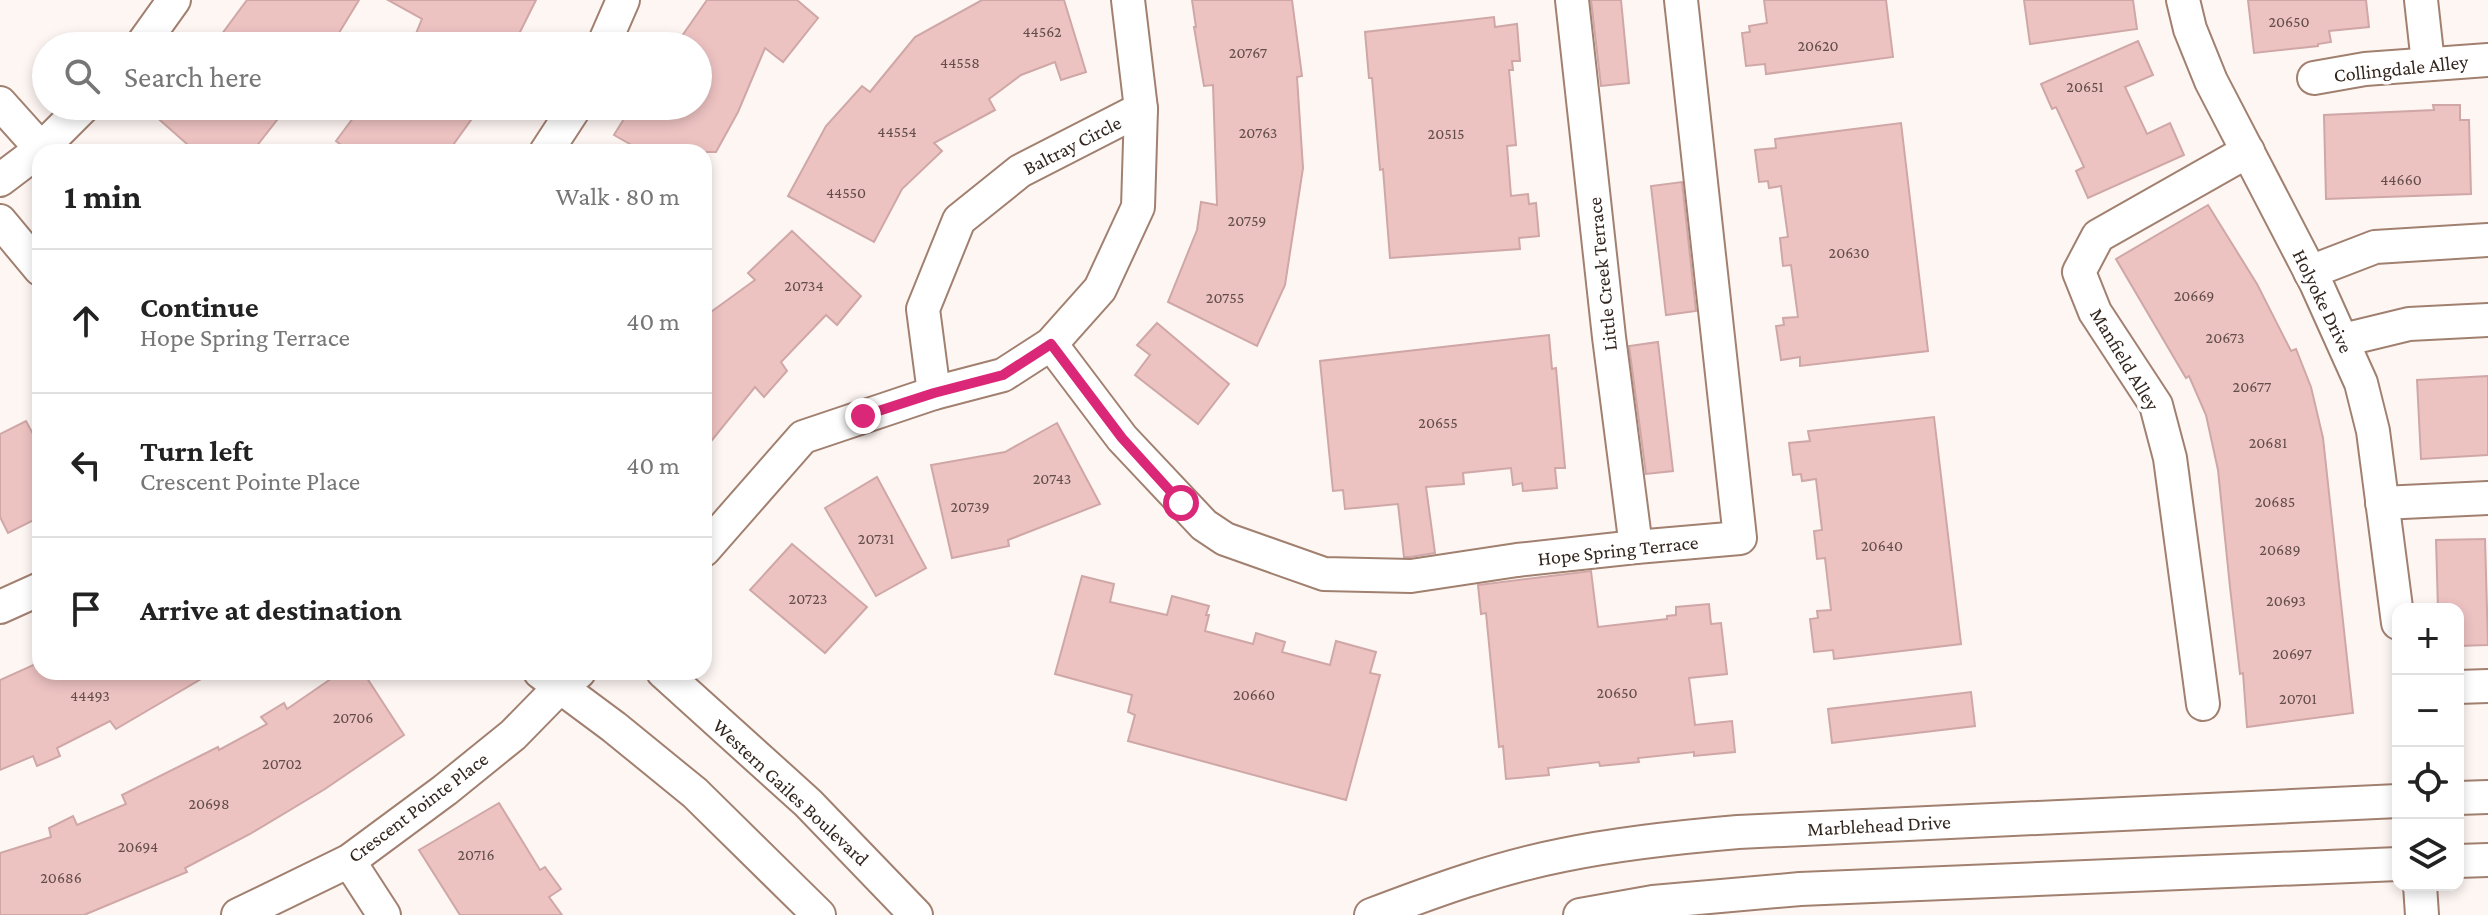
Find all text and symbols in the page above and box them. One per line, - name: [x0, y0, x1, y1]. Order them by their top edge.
- house number: 20650: [2268, 13, 2310, 30]
- house number: 44562: [1022, 23, 1062, 40]
- search box: [32, 32, 712, 120]
- house number: 20620: [1797, 37, 1839, 54]
- house number: 20767: [1229, 44, 1268, 61]
- street label: Collingdale Alley: [2333, 50, 2470, 87]
- icon: search: [60, 54, 104, 98]
- house number: 44558: [940, 54, 980, 71]
- text: Search here: [124, 60, 262, 93]
- house number: 20651: [2066, 78, 2104, 95]
- street label: Baltray Circle: [1019, 111, 1125, 180]
- house number: 44554: [877, 123, 917, 140]
- house number: 20763: [1239, 124, 1277, 141]
- house number: 20515: [1428, 125, 1465, 142]
- house number: 44660: [2380, 171, 2422, 188]
- text: 1 min: [64, 178, 141, 215]
- text: Walk · 80 m: [556, 182, 680, 211]
- house number: 44550: [826, 184, 866, 201]
- street label: Little Creek Terrace: [1583, 196, 1621, 352]
- house number: 20759: [1228, 212, 1266, 229]
- house number: 20630: [1829, 244, 1869, 261]
- street label: Holyoke Drive: [2288, 246, 2358, 357]
- house number: 20734: [784, 277, 824, 294]
- house number: 20669: [2174, 287, 2214, 304]
- house number: 20755: [1206, 289, 1244, 306]
- text: Continue: [140, 290, 259, 323]
- icon: ahead: [64, 299, 108, 343]
- street label: Manfield Alley: [2085, 304, 2165, 415]
- text: 40 m: [626, 307, 680, 336]
- text: Hope Spring Terrace: [140, 323, 350, 352]
- house number: 20673: [2206, 329, 2244, 346]
- house number: 20677: [2233, 378, 2272, 395]
- route end: [845, 398, 881, 434]
- house number: 20655: [1418, 414, 1458, 431]
- text: Turn left: [140, 434, 253, 467]
- house number: 20681: [2249, 434, 2287, 451]
- icon: left: [64, 443, 108, 487]
- text: 40 m: [626, 451, 680, 480]
- text: Crescent Pointe Place: [140, 467, 360, 496]
- house number: 20743: [1033, 470, 1071, 487]
- route start: [1163, 485, 1199, 521]
- house number: 20685: [2255, 493, 2295, 510]
- house number: 20739: [950, 498, 990, 515]
- house number: 20731: [858, 530, 894, 547]
- street label: Hope Spring Terrace: [1537, 531, 1700, 570]
- house number: 20640: [1861, 537, 1903, 554]
- house number: 20689: [2259, 541, 2301, 558]
- icon: arrive: [64, 587, 108, 631]
- house number: 20723: [789, 590, 827, 607]
- house number: 20693: [2266, 592, 2306, 609]
- text: Arrive at destination: [140, 593, 402, 626]
- map controls: [2392, 603, 2464, 891]
- button: +: [2392, 603, 2464, 675]
- house number: 20697: [2272, 645, 2312, 662]
- button: −: [2392, 675, 2464, 747]
- house number: 20650: [1596, 684, 1638, 701]
- house number: 20660: [1233, 686, 1275, 703]
- house number: 44493: [70, 687, 110, 704]
- house number: 20701: [2279, 690, 2317, 707]
- house number: 20706: [333, 709, 373, 726]
- street label: Western Gailes Boulevard: [709, 714, 874, 870]
- street label: Crescent Pointe Place: [344, 747, 492, 867]
- button: locate: [2392, 747, 2464, 819]
- house number: 20702: [262, 755, 302, 772]
- house number: 20698: [188, 795, 230, 812]
- street label: Marblehead Drive: [1807, 810, 1952, 840]
- button: layers: [2392, 819, 2464, 891]
- house number: 20694: [118, 838, 158, 855]
- house number: 20716: [457, 846, 495, 863]
- house number: 20686: [40, 869, 82, 886]

